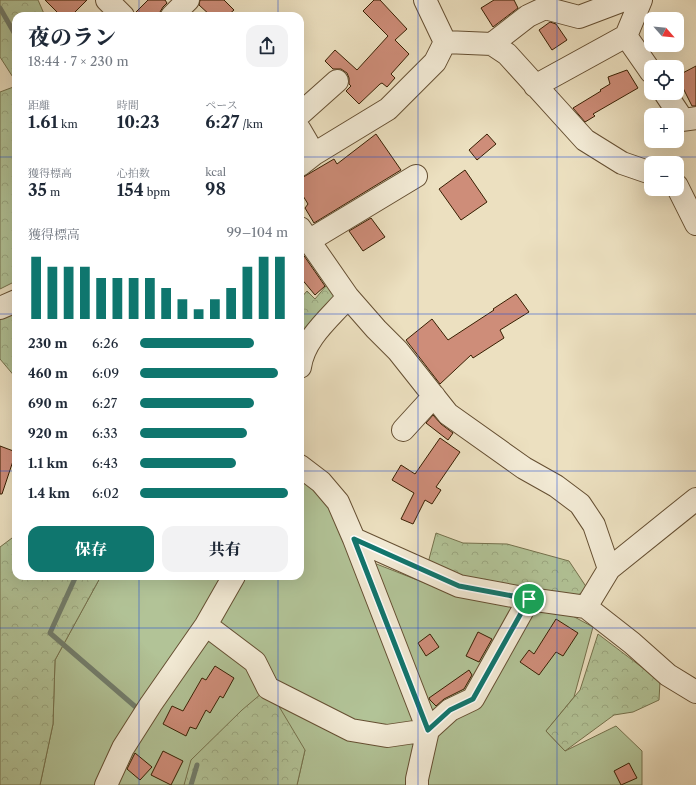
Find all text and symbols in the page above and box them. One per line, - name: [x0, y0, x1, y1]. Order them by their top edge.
- north arrow: [644, 12, 684, 52]
- map controls: [644, 12, 684, 196]
- text: 夜のラン: [28, 24, 116, 51]
- button: share: [246, 25, 288, 67]
- text: 18:44 · 7 × 230 m: [28, 53, 129, 69]
- button: locate: [644, 60, 684, 100]
- text: 距離: [28, 98, 50, 112]
- text: 時間: [117, 98, 139, 112]
- text: ペース: [205, 98, 238, 112]
- button: +: [644, 108, 684, 148]
- text: 1.61: [28, 112, 58, 132]
- text: 10:23: [117, 112, 160, 132]
- text: 6:27: [205, 112, 239, 132]
- text: km: [58, 117, 78, 131]
- text: /km: [239, 117, 263, 131]
- button: −: [644, 156, 684, 196]
- text: kcal: [205, 165, 226, 179]
- text: 獲得標高: [28, 166, 72, 180]
- text: 心拍数: [117, 166, 150, 180]
- text: 98: [205, 179, 226, 199]
- text: 35: [28, 180, 47, 200]
- text: 154: [117, 180, 144, 200]
- text: m: [47, 185, 60, 199]
- text: bpm: [144, 185, 170, 199]
- text: 99–104 m: [226, 224, 288, 240]
- text: 獲得標高: [28, 226, 80, 242]
- text: 230 m: [28, 335, 68, 351]
- text: 6:26: [92, 335, 118, 351]
- text: 460 m: [28, 365, 68, 381]
- text: 6:09: [92, 365, 119, 381]
- text: 690 m: [28, 395, 68, 411]
- text: 6:27: [92, 395, 117, 411]
- text: 920 m: [28, 425, 68, 441]
- text: 6:33: [92, 425, 118, 441]
- text: 1.1 km: [28, 455, 68, 471]
- text: 6:43: [92, 455, 118, 471]
- text: 1.4 km: [28, 485, 70, 501]
- text: 6:02: [92, 485, 119, 501]
- button: 保存: [28, 526, 154, 572]
- button: 共有: [162, 526, 288, 572]
- pin: [512, 582, 546, 616]
- icon: arrive: [518, 588, 540, 610]

